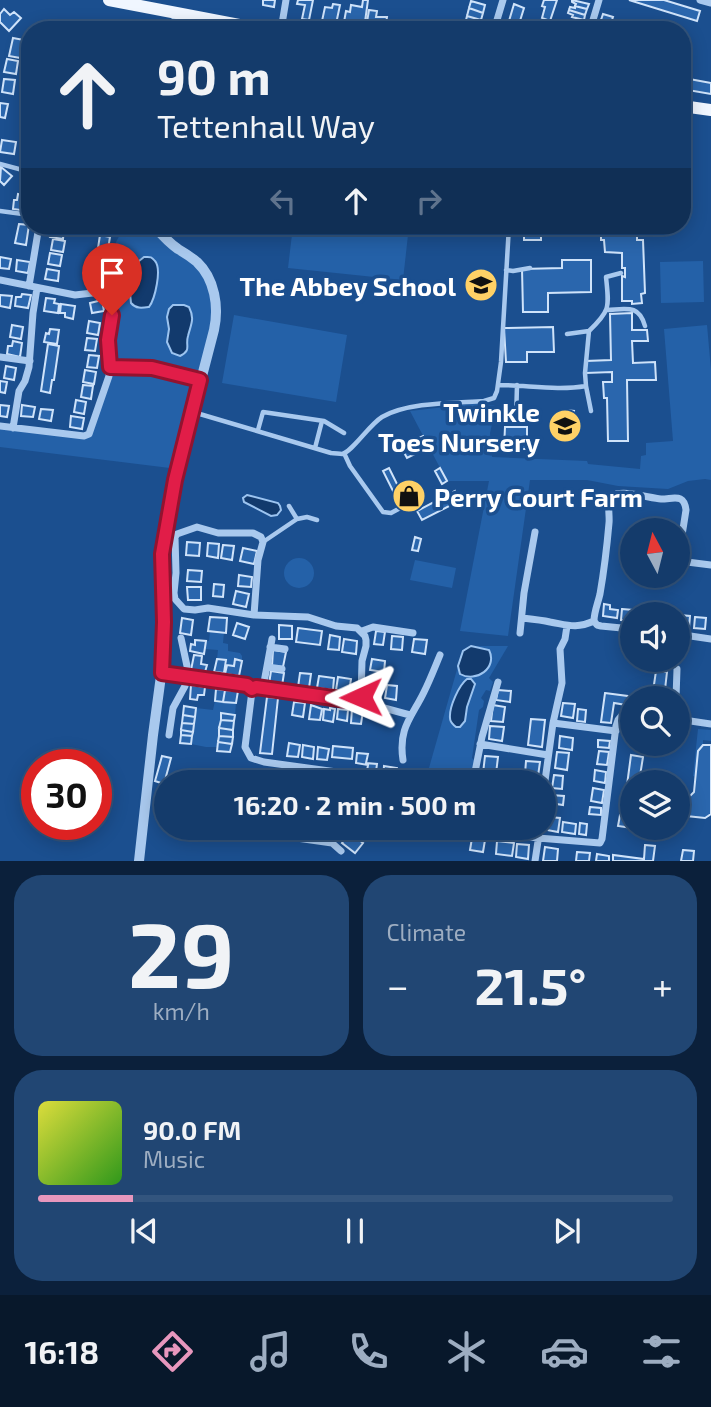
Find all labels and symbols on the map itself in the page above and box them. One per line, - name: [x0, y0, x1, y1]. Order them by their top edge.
- pin: [82, 243, 142, 315]
- school or university icon: The Abbey School: [462, 266, 500, 304]
- place label: The Abbey School: [240, 270, 456, 302]
- place label: Twinkle Toes Nursery: [378, 396, 540, 458]
- school or university icon: Twinkle Toes Nursery: [546, 407, 584, 445]
- shop icon: Perry Court Farm: [390, 477, 428, 515]
- place label: Perry Court Farm: [434, 481, 643, 513]
- north arrow: [620, 518, 690, 588]
- position arrow: [324, 660, 398, 734]
- speed limit sign: 30: [21, 749, 112, 840]

